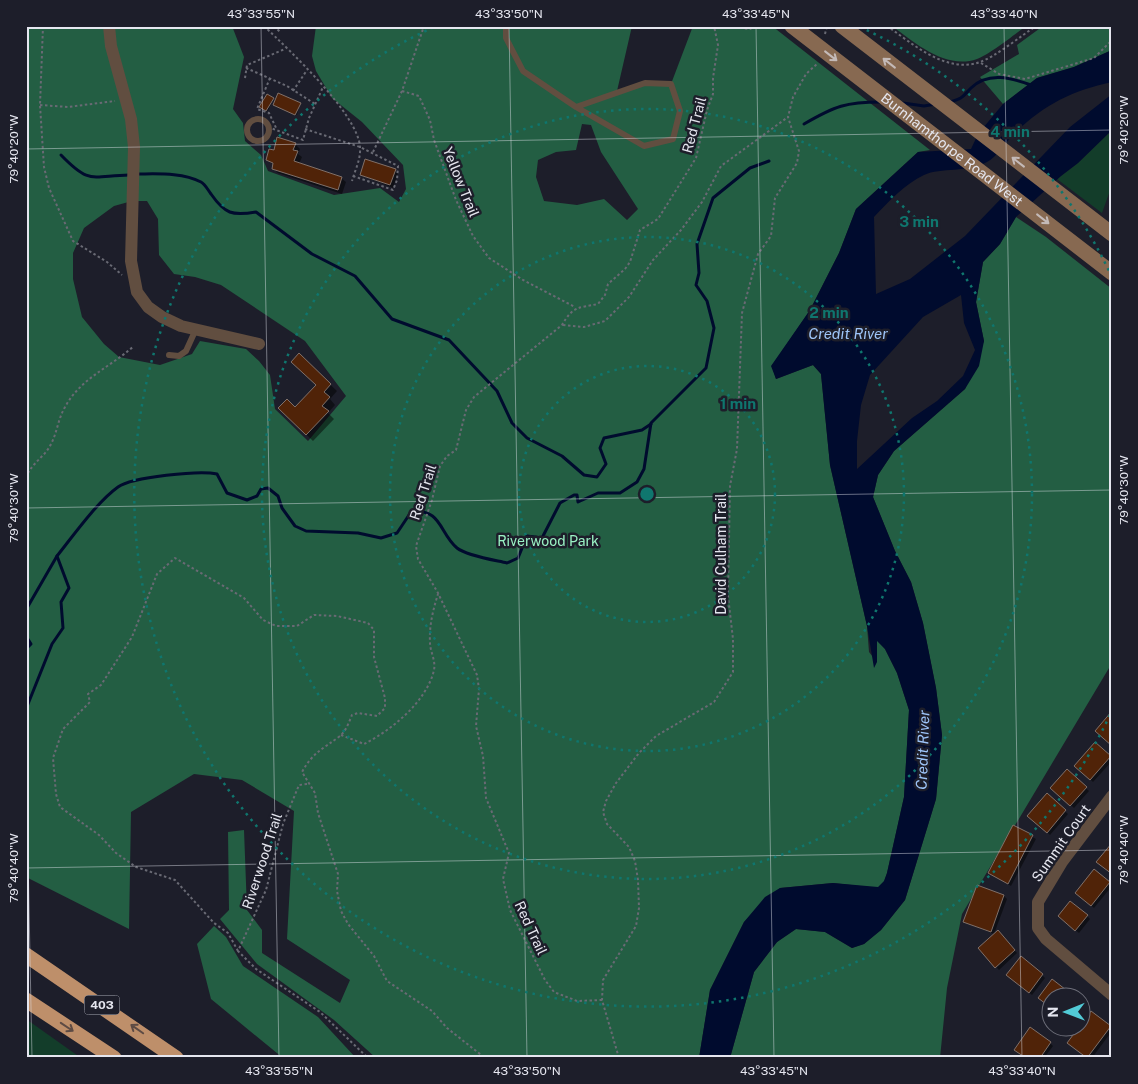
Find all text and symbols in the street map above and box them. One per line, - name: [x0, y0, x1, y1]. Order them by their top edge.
- text: 43°33'55"N: [227, 7, 295, 21]
- text: 43°33'50"N: [475, 7, 543, 21]
- text: 43°33'45"N: [722, 7, 790, 21]
- text: 43°33'40"N: [970, 7, 1038, 21]
- one-way arrow: [824, 51, 838, 61]
- one-way arrow: [883, 57, 896, 68]
- street label: Burnhamthorpe Road West: [878, 90, 1026, 209]
- street label: Red Trail: [679, 95, 709, 155]
- text: 79°40'20"W: [1117, 95, 1131, 164]
- text: 79°40'20"W: [7, 114, 21, 183]
- text: 4 min: [990, 123, 1030, 140]
- street label: Yellow Trail: [440, 145, 482, 219]
- one-way arrow: [1011, 157, 1025, 167]
- text: 3 min: [899, 213, 939, 230]
- one-way arrow: [1036, 214, 1049, 225]
- text: 2 min: [809, 304, 849, 321]
- water label: Credit River: [808, 325, 888, 342]
- text: 1 min: [720, 395, 756, 412]
- text: 79°40'30"W: [1117, 455, 1131, 525]
- street label: Red Trail: [407, 462, 439, 522]
- text: 79°40'30"W: [7, 473, 21, 543]
- centre of rings: [638, 485, 656, 503]
- street label: David Culham Trail: [713, 493, 729, 615]
- park label: Riverwood Park: [497, 533, 599, 549]
- water label: Credit River: [913, 710, 932, 790]
- street label: Summit Court: [1028, 801, 1094, 885]
- street label: Riverwood Trail: [239, 811, 285, 911]
- text: 79°40'40"W: [1117, 815, 1131, 885]
- text: 79°40'40"W: [7, 833, 21, 903]
- street label: Red Trail: [512, 899, 550, 957]
- north arrow: [1040, 986, 1090, 1036]
- road number: 403: [84, 996, 120, 1014]
- text: N: [1045, 1007, 1061, 1018]
- one-way arrow: [60, 1021, 74, 1032]
- one-way arrow: [130, 1024, 144, 1034]
- text: 43°33'55"N: [245, 1064, 313, 1078]
- text: 43°33'50"N: [493, 1064, 561, 1078]
- text: 43°33'45"N: [740, 1064, 808, 1078]
- text: 43°33'40"N: [988, 1064, 1056, 1078]

